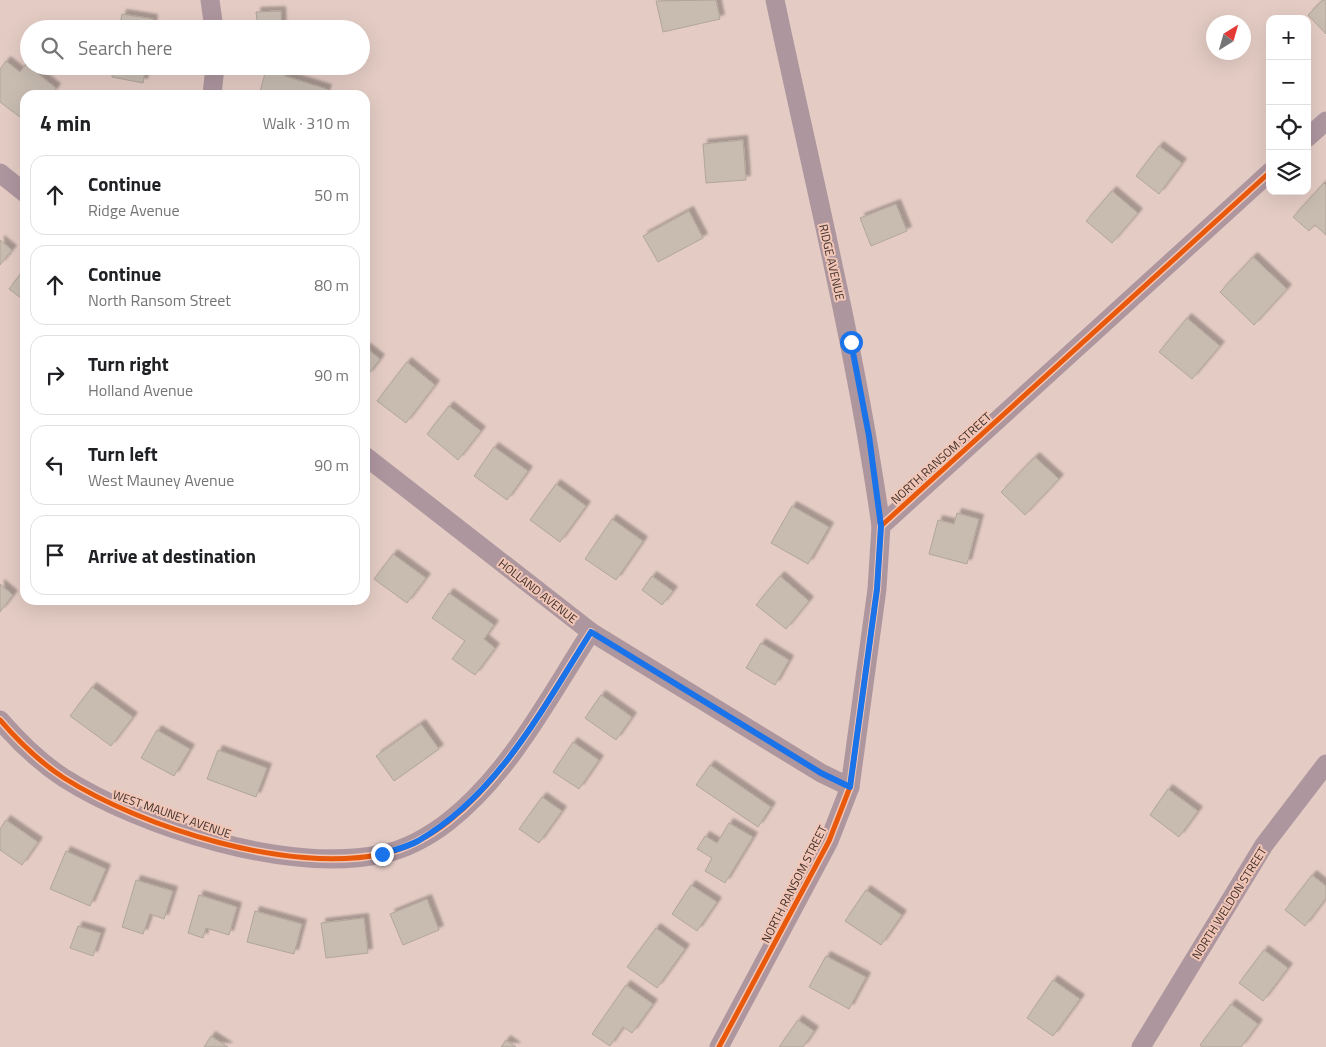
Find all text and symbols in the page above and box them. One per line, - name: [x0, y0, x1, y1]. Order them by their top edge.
- north arrow: [1206, 15, 1251, 60]
- map controls: [1266, 15, 1311, 195]
- button: +: [1266, 15, 1311, 60]
- search box: [20, 20, 370, 75]
- text: Search here: [78, 33, 172, 62]
- icon: search: [38, 34, 66, 62]
- button: −: [1266, 60, 1311, 105]
- button: locate: [1266, 105, 1311, 150]
- text: 4 min: [40, 107, 91, 139]
- text: Walk · 310 m: [262, 111, 350, 135]
- button: layers: [1266, 150, 1311, 195]
- text: Continue: [88, 169, 161, 198]
- icon: ahead: [41, 181, 69, 209]
- text: 50 m: [314, 183, 349, 207]
- text: Ridge Avenue: [88, 198, 180, 222]
- street label: RIDGE AVENUE: [814, 222, 850, 302]
- text: Continue: [88, 259, 161, 288]
- icon: ahead: [41, 271, 69, 299]
- text: 80 m: [314, 273, 349, 297]
- text: North Ransom Street: [88, 288, 231, 312]
- route start: [840, 331, 863, 354]
- text: Turn right: [88, 349, 169, 378]
- icon: right: [41, 361, 69, 389]
- text: 90 m: [314, 363, 349, 387]
- text: Holland Avenue: [88, 378, 193, 402]
- street label: NORTH RANSOM STREET: [886, 407, 996, 509]
- text: Turn left: [88, 439, 158, 468]
- icon: left: [41, 451, 69, 479]
- text: 90 m: [314, 453, 349, 477]
- text: West Mauney Avenue: [88, 468, 234, 492]
- icon: arrive: [41, 541, 69, 569]
- text: Arrive at destination: [88, 541, 256, 570]
- street label: HOLLAND AVENUE: [494, 554, 582, 628]
- street label: WEST MAUNEY AVENUE: [110, 785, 234, 843]
- street label: NORTH RANSOM STREET: [756, 821, 832, 946]
- street label: NORTH WELDON STREET: [1187, 842, 1272, 963]
- route end: [371, 843, 394, 866]

